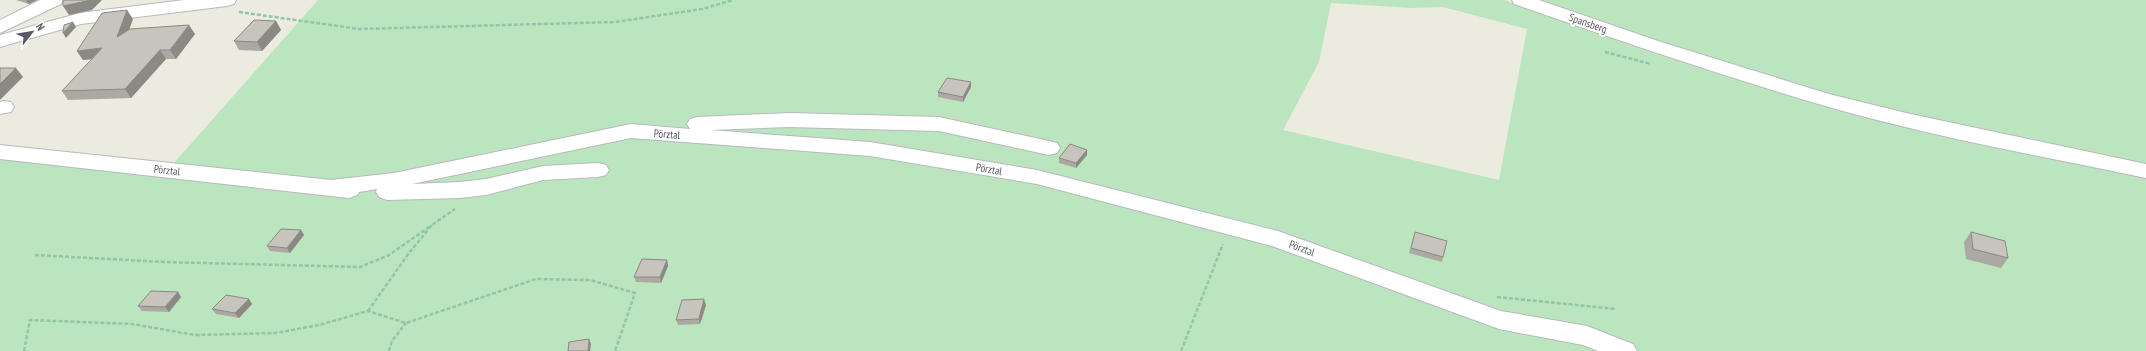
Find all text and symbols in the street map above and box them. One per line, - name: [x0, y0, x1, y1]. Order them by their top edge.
- street label: Spansberg: [1567, 10, 1609, 36]
- north arrow: [12, 12, 52, 52]
- text: N: [33, 21, 48, 33]
- street label: Pörztal: [653, 126, 681, 142]
- street label: Pörztal: [975, 160, 1004, 178]
- street label: Pörztal: [153, 162, 181, 178]
- street label: Pörztal: [1287, 237, 1317, 259]

